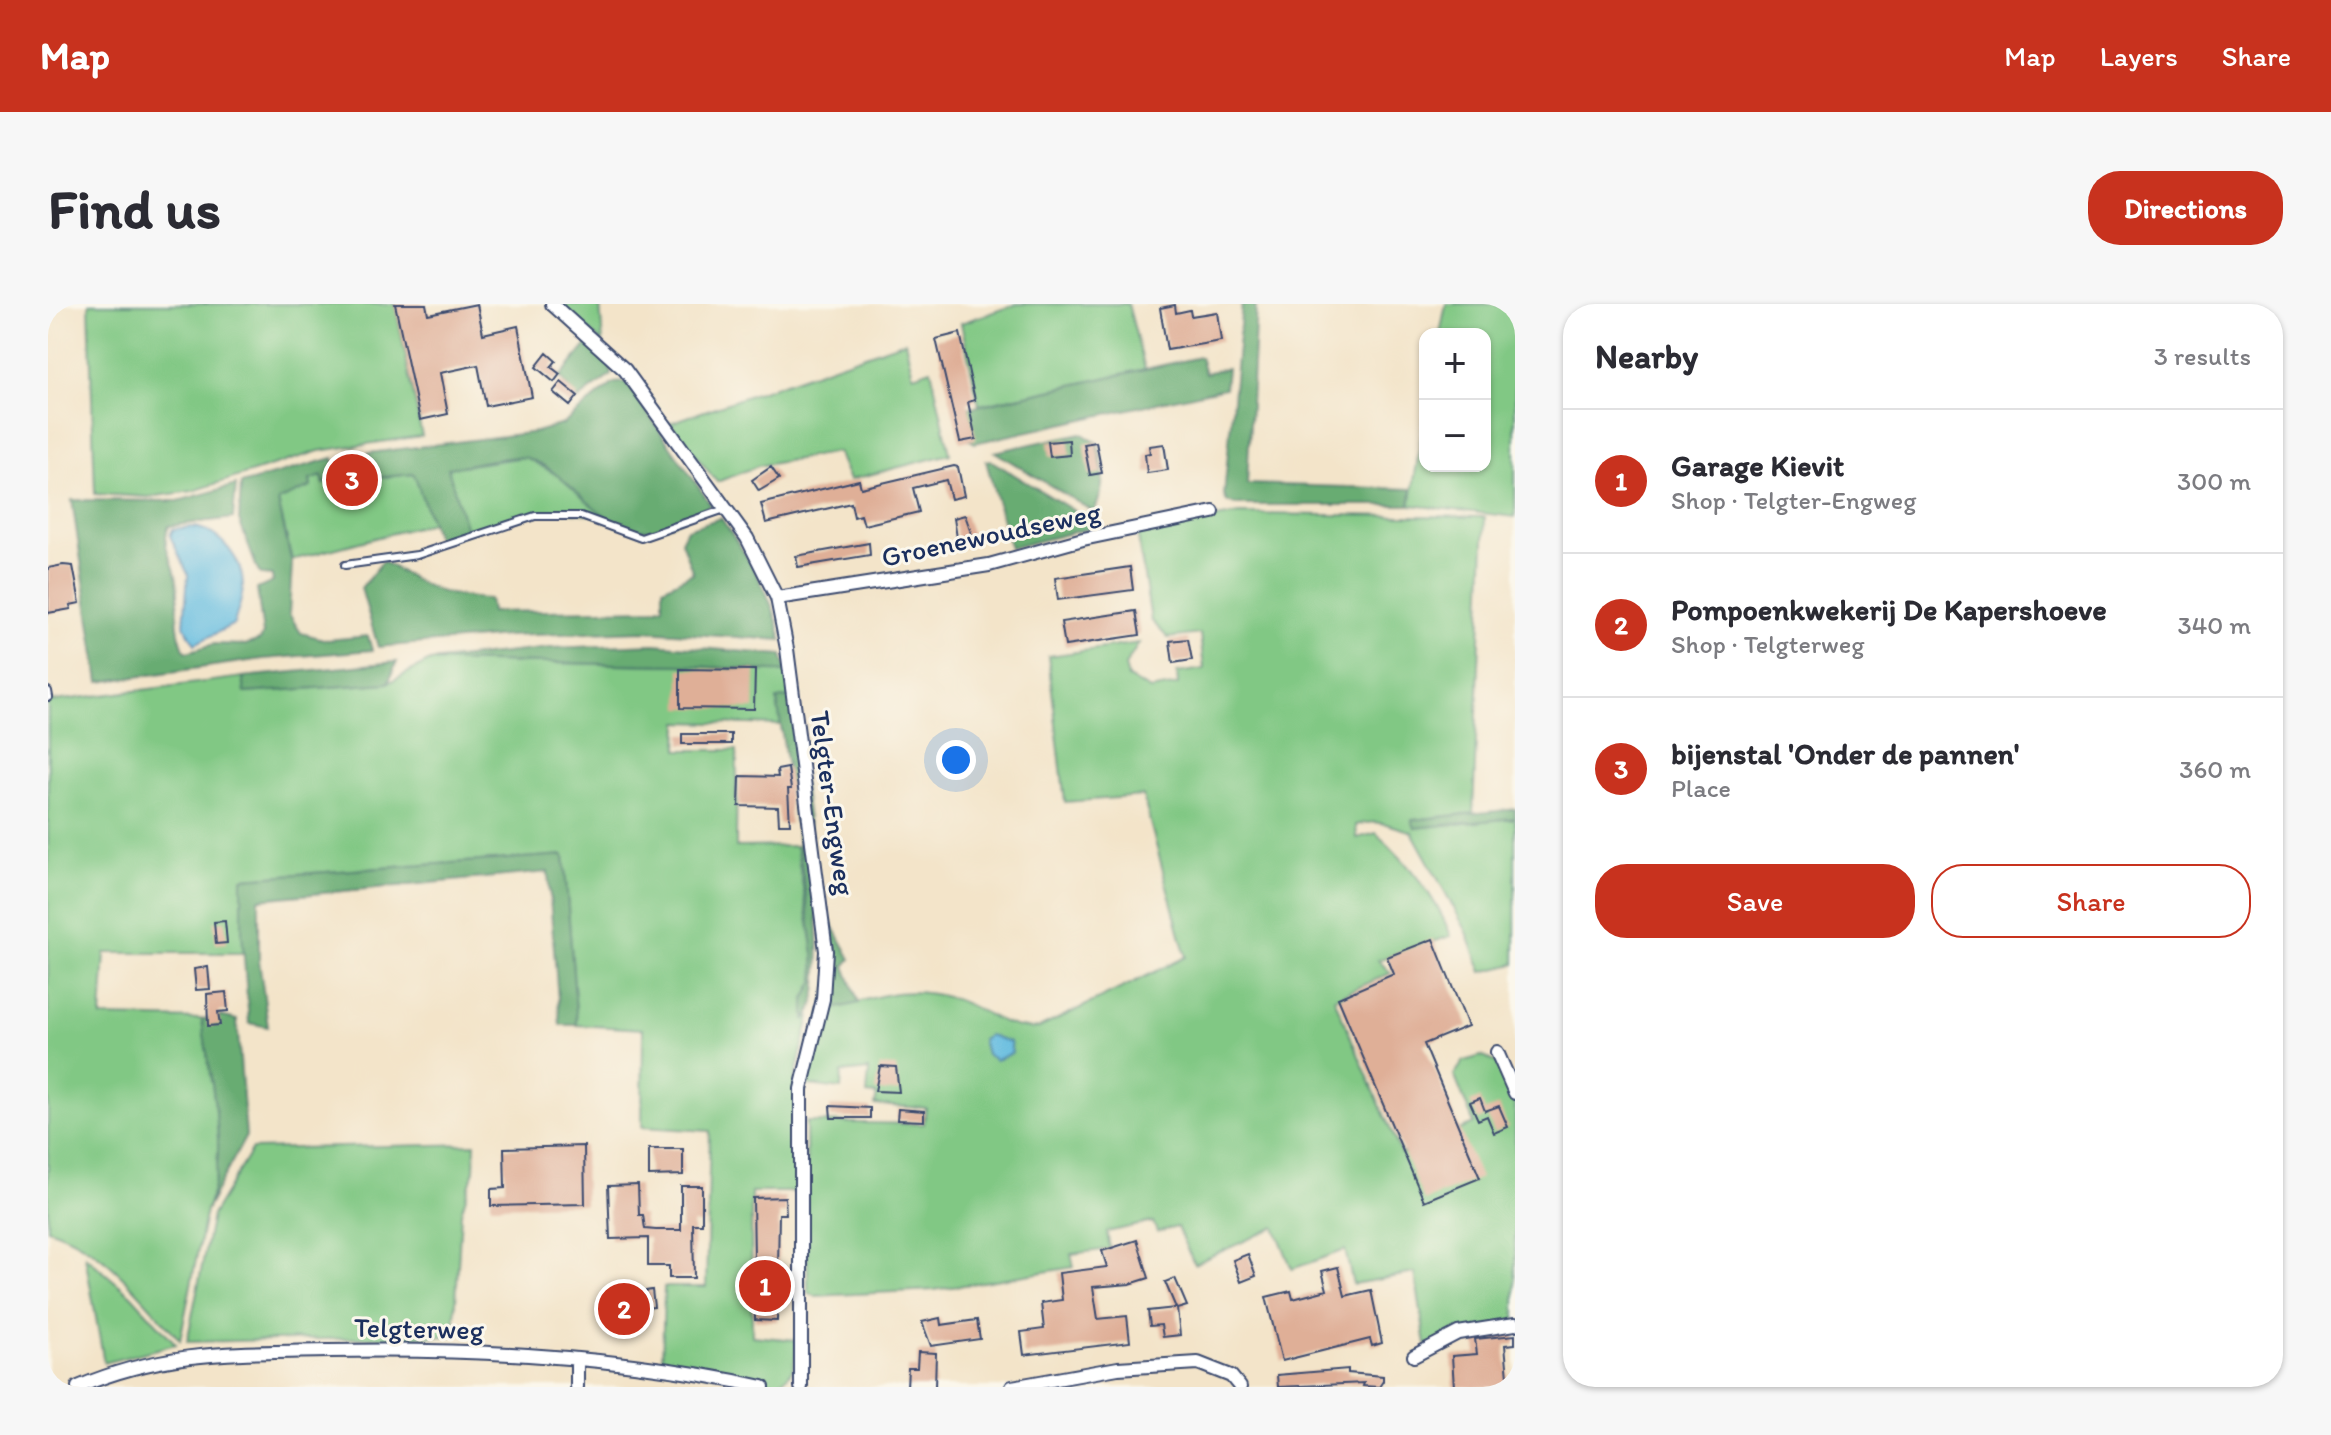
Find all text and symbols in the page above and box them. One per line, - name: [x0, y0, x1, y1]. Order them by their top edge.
- text: Map: [40, 33, 110, 79]
- text: Map: [2004, 39, 2056, 73]
- text: Layers: [2100, 39, 2178, 73]
- text: Share: [2222, 39, 2291, 73]
- button: Directions: [2088, 171, 2283, 245]
- text: Find us: [48, 175, 221, 242]
- map controls: [1419, 328, 1491, 472]
- button: +: [1419, 328, 1491, 400]
- text: Nearby: [1595, 336, 1698, 377]
- text: 3 results: [2154, 340, 2251, 372]
- button: −: [1419, 400, 1491, 472]
- text: Garage Kievit: [1671, 447, 1844, 484]
- pin: 3: [326, 450, 378, 510]
- text: 1: [1615, 465, 1627, 497]
- text: 300 m: [2177, 465, 2251, 497]
- text: Shop · Telgter-Engweg: [1671, 484, 1916, 516]
- street label: Groenewoudseweg: [878, 494, 1104, 574]
- text: Pompoenkwekerij De Kapershoeve: [1671, 591, 2107, 628]
- text: 2: [1614, 609, 1628, 641]
- text: 340 m: [2177, 609, 2251, 641]
- text: Shop · Telgterweg: [1671, 628, 1865, 660]
- street label: Telgter-Engweg: [803, 709, 863, 898]
- text: bijenstal 'Onder de pannen': [1671, 735, 2019, 772]
- your location: [936, 740, 976, 780]
- text: 3: [1614, 753, 1628, 785]
- text: 360 m: [2179, 753, 2251, 785]
- text: Place: [1671, 772, 1731, 804]
- button: Save: [1595, 864, 1915, 938]
- button: Share: [1931, 864, 2251, 938]
- pin: 1: [739, 1256, 791, 1316]
- pin: 2: [598, 1279, 650, 1339]
- street label: Telgterweg: [354, 1310, 485, 1346]

